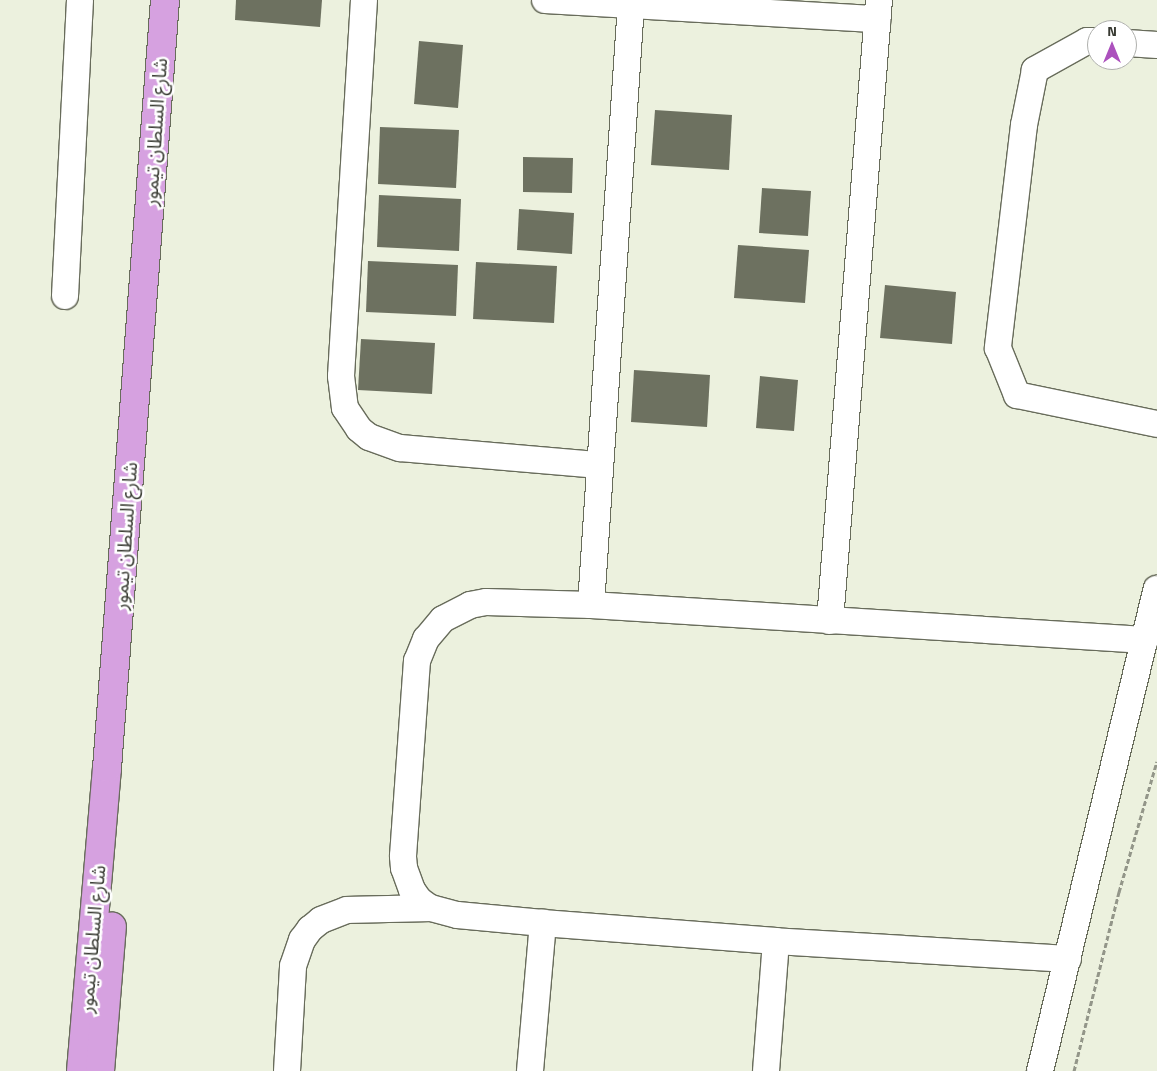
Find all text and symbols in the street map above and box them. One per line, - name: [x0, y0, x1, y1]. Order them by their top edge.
- north arrow: [1087, 20, 1137, 70]
- text: N: [1107, 20, 1117, 41]
- street label: شارع السلطان تيمور: [138, 57, 172, 207]
- street label: شارع السلطان تيمور: [108, 461, 142, 611]
- street label: شارع السلطان تيمور: [74, 864, 110, 1014]

